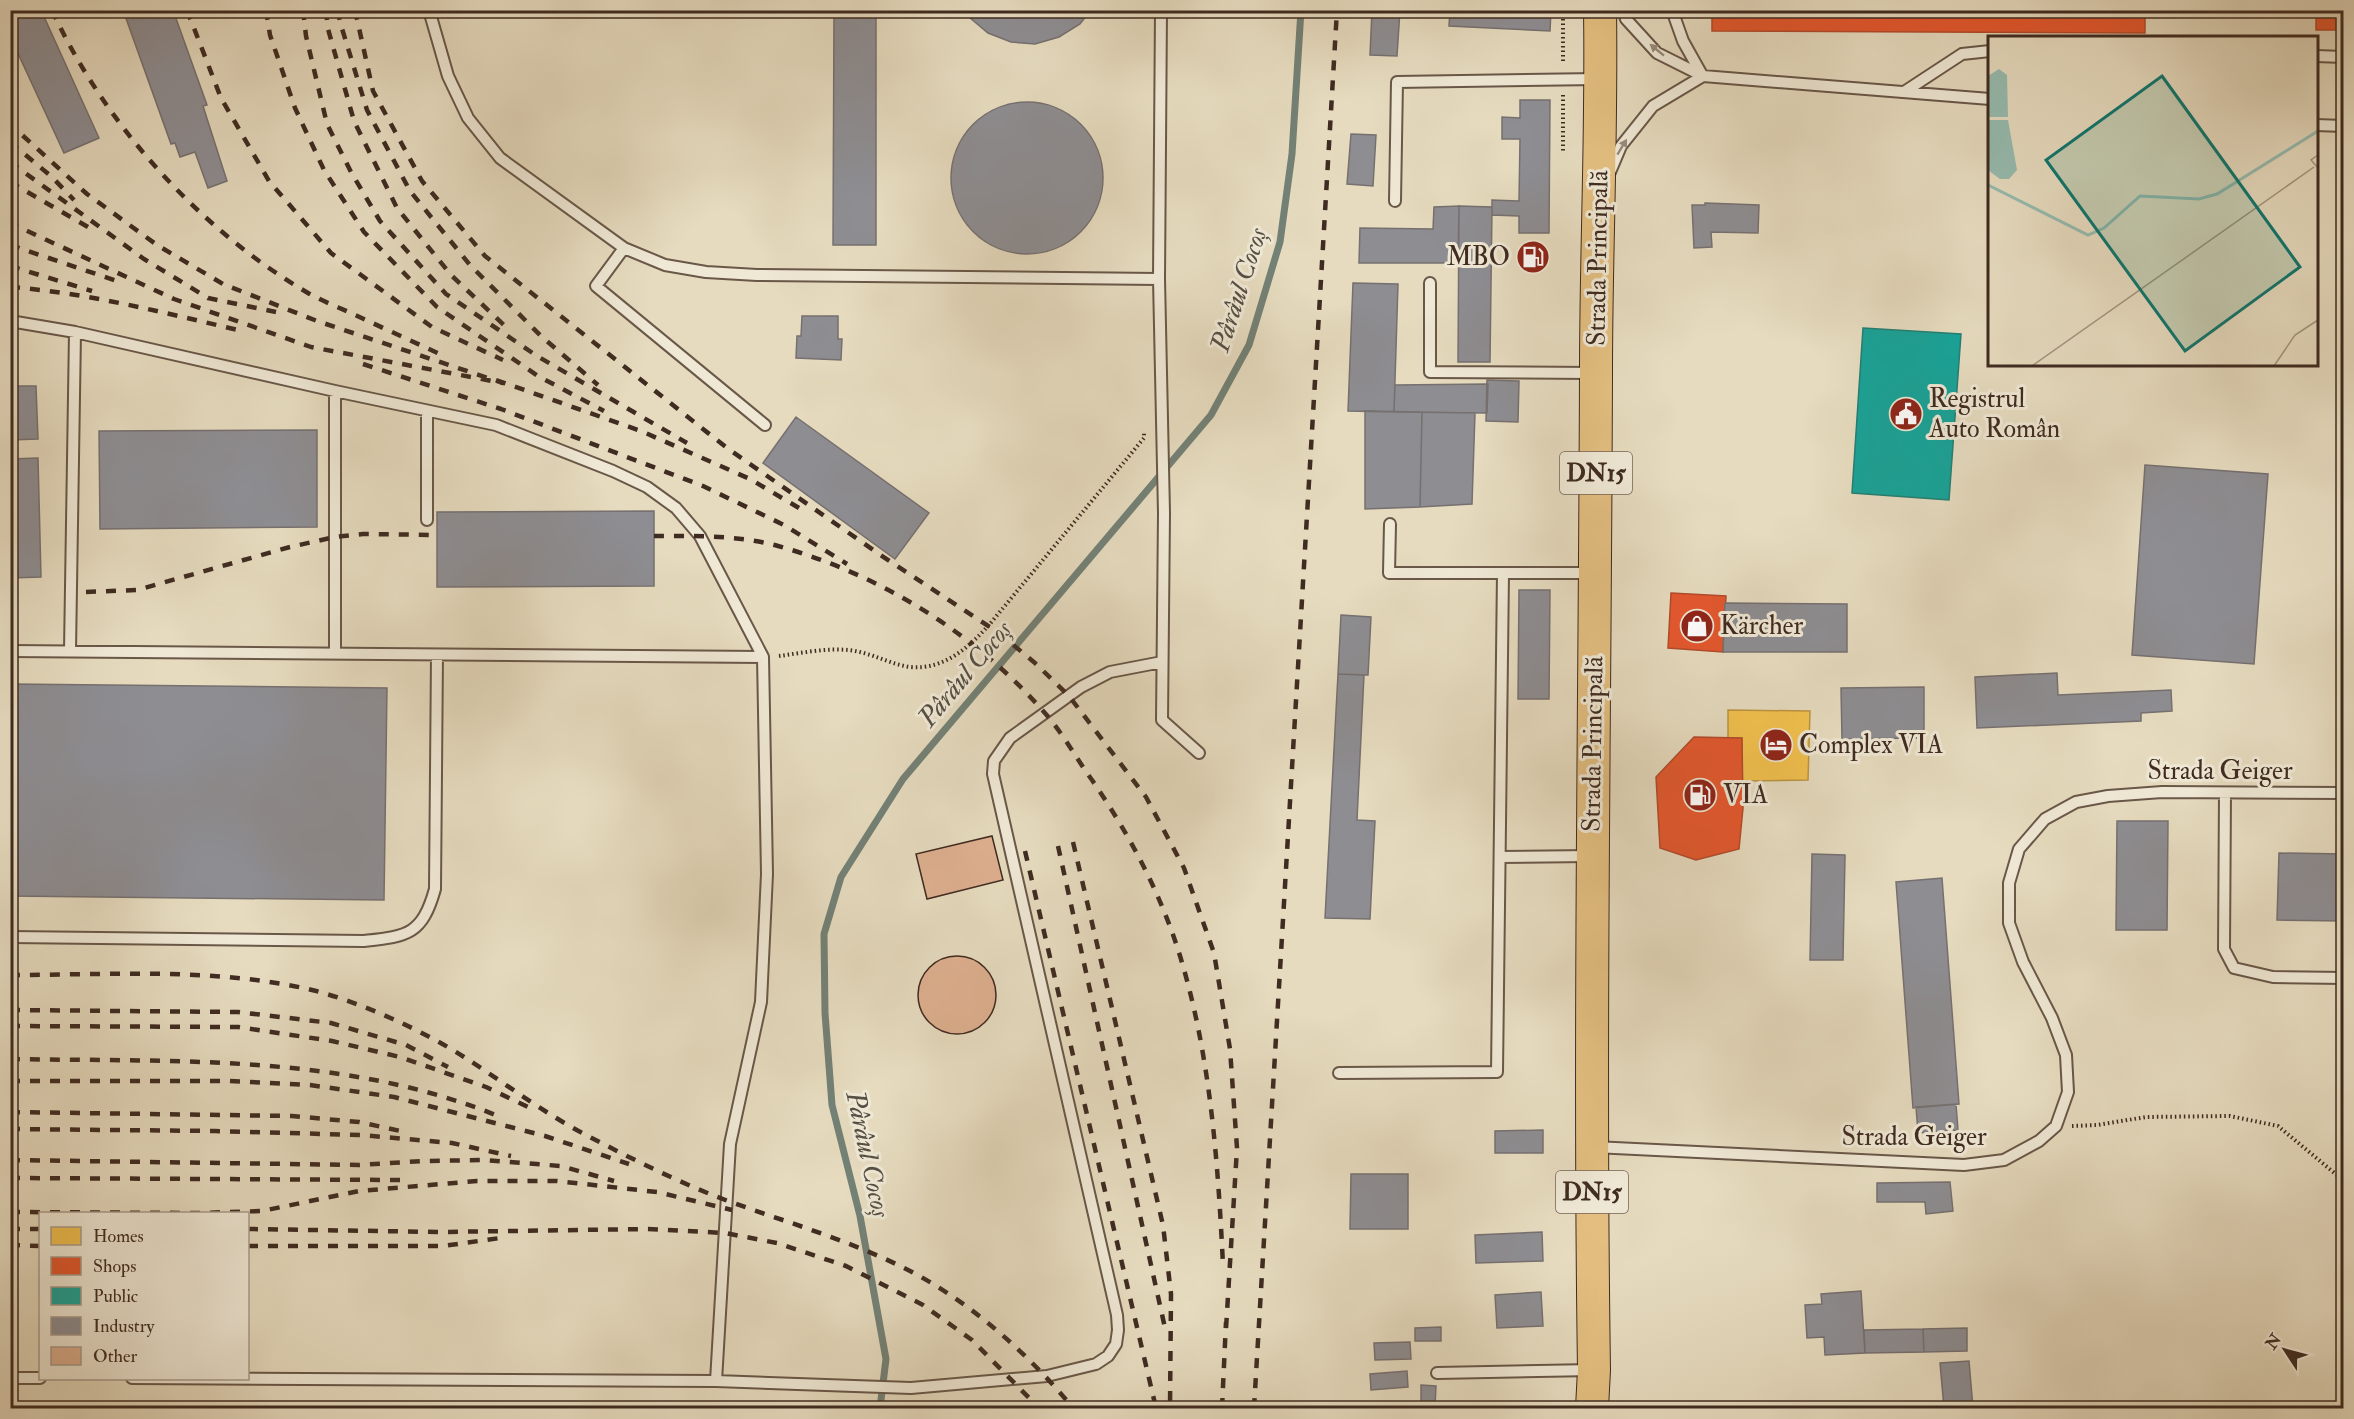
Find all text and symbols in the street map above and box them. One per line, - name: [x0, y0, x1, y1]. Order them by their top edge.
- inset map: [1988, 36, 2318, 366]
- one-way arrow: [1649, 44, 1665, 57]
- one-way arrow: [1617, 139, 1628, 155]
- street label: Strada Principală: [1580, 170, 1617, 346]
- water label: Pârâul Cocoș: [1203, 223, 1275, 357]
- fuel station icon: MBO: [1515, 239, 1551, 275]
- place label: MBO: [1447, 241, 1510, 273]
- place label: Registrul Auto Român: [1928, 383, 2060, 445]
- public building icon: Registrul Auto Român: [1888, 396, 1924, 432]
- road number: DN15: [1560, 452, 1632, 494]
- shop icon: Kärcher: [1679, 608, 1715, 644]
- place label: Kärcher: [1720, 610, 1803, 642]
- water label: Pârâul Cocoș: [910, 614, 1019, 735]
- street label: Strada Principală: [1575, 656, 1612, 832]
- hotel icon: Complex VIA: [1758, 727, 1794, 763]
- place label: Complex VIA: [1799, 729, 1944, 762]
- street label: Strada Geiger: [2147, 755, 2293, 787]
- fuel station icon: VIA: [1682, 777, 1718, 813]
- place label: VIA: [1723, 779, 1769, 811]
- water label: Pârâul Cocoș: [838, 1087, 898, 1221]
- street label: Strada Geiger: [1841, 1121, 1987, 1153]
- road number: DN15: [1556, 1171, 1628, 1213]
- legend: [39, 1212, 249, 1380]
- text: Homes: [93, 1225, 144, 1248]
- text: Shops: [93, 1255, 136, 1278]
- text: Public: [93, 1285, 138, 1308]
- text: Industry: [93, 1315, 155, 1338]
- north arrow: [2255, 1320, 2315, 1380]
- text: N: [2261, 1330, 2286, 1354]
- text: Other: [93, 1345, 137, 1368]

